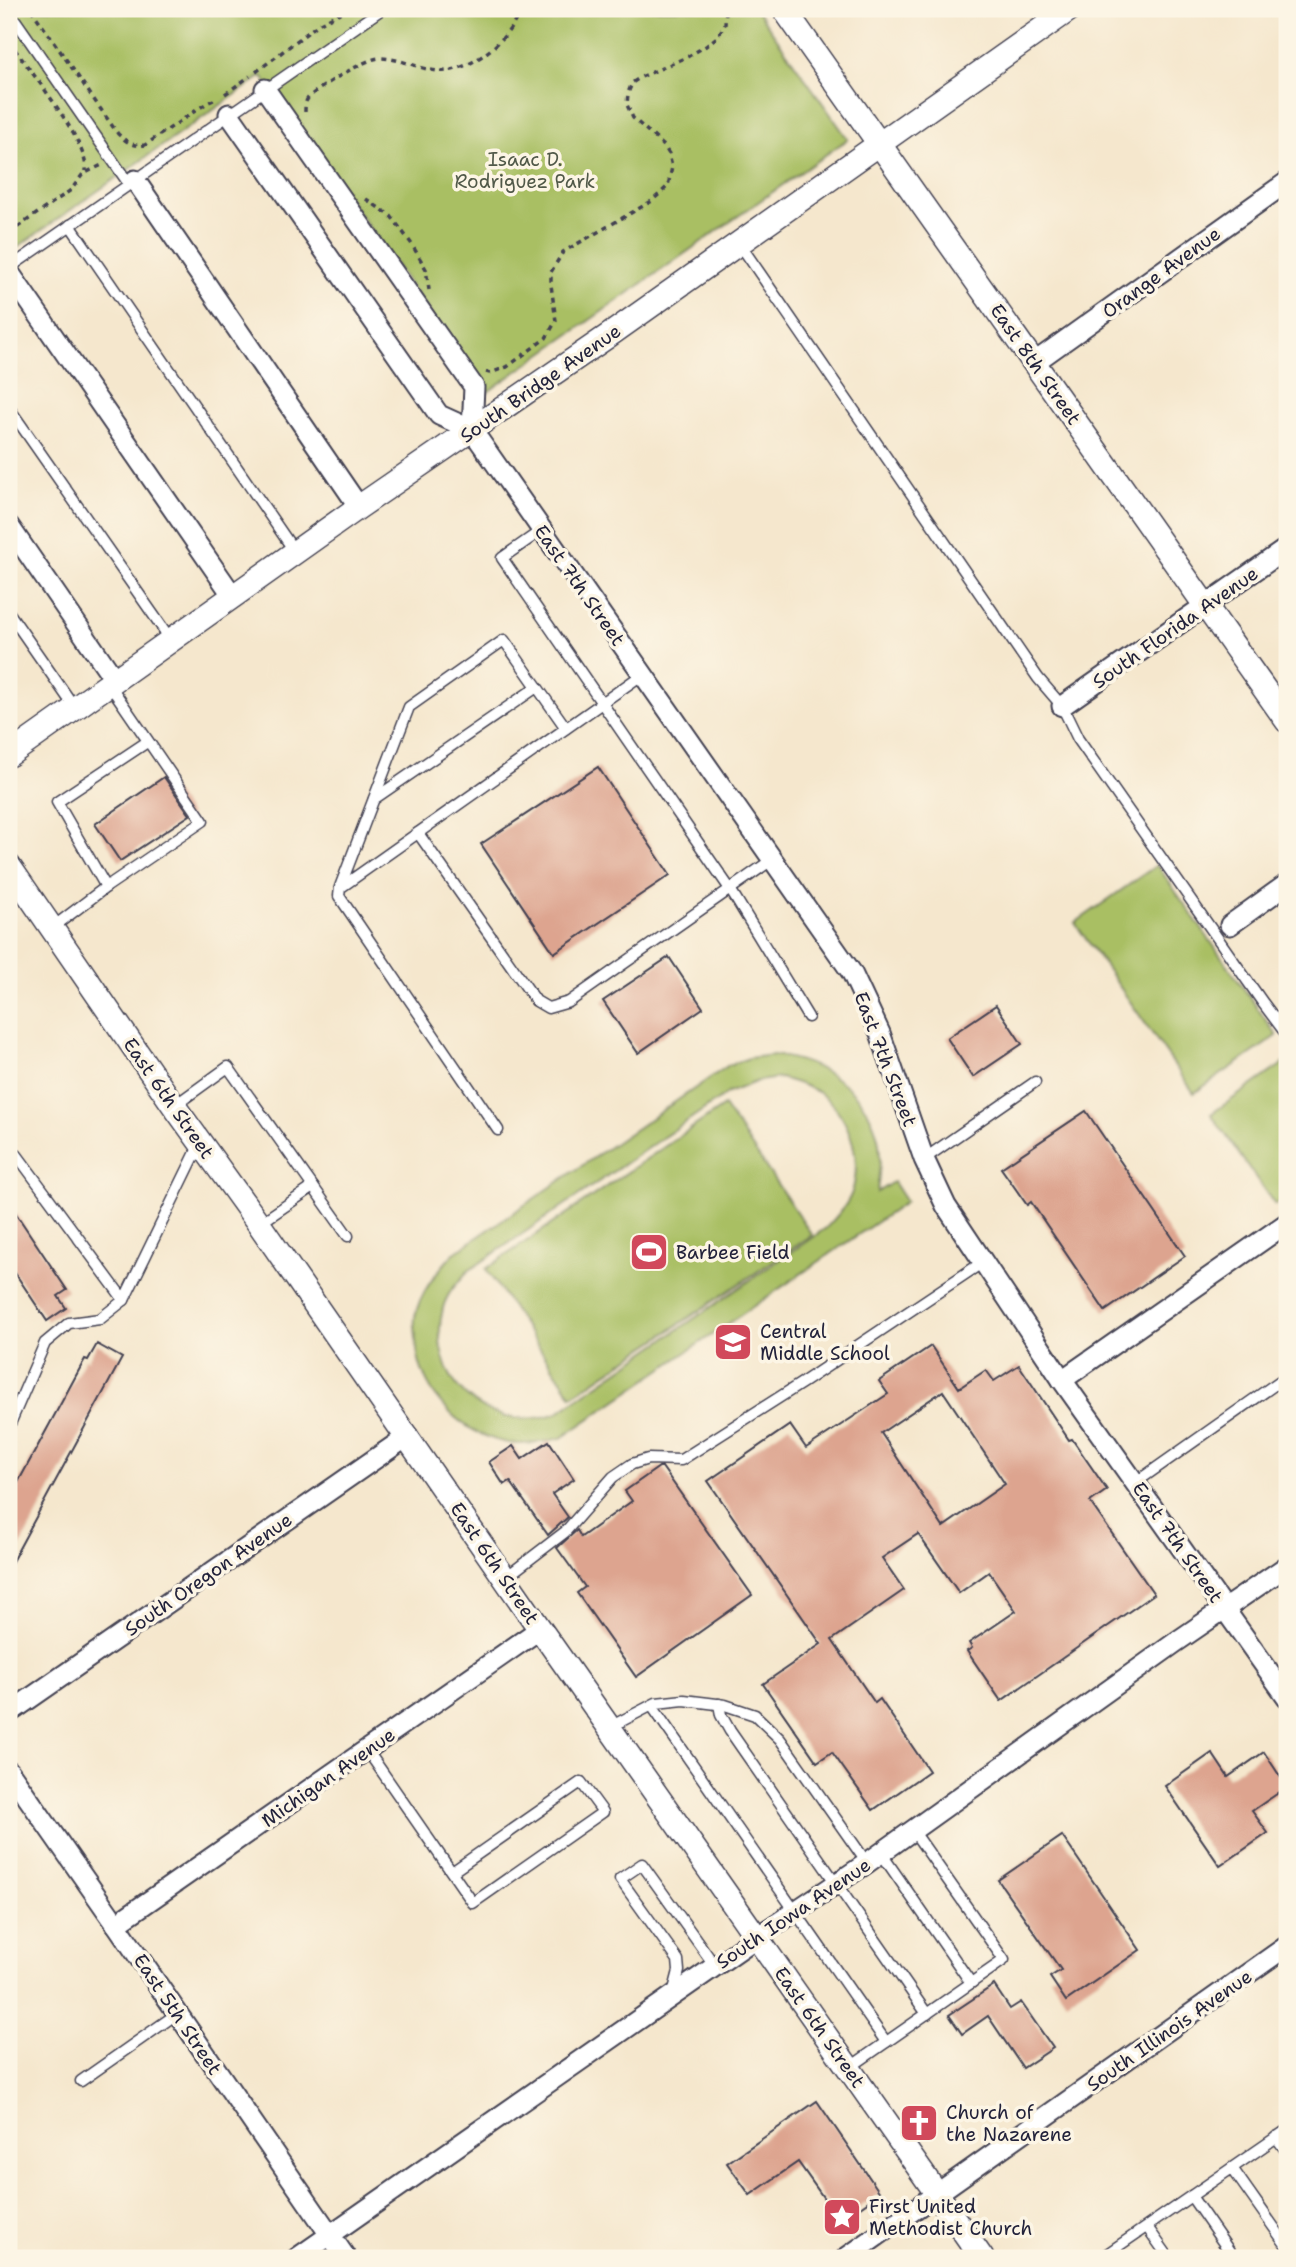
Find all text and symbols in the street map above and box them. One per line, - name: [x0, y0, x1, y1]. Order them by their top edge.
- park label: Isaac D. Rodriguez Park: [455, 147, 596, 194]
- street label: Orange Avenue: [1097, 221, 1225, 324]
- street label: East 8th Street: [985, 299, 1087, 430]
- street label: South Bridge Avenue: [455, 318, 626, 449]
- street label: East 7th Street: [529, 520, 631, 651]
- street label: South Florida Avenue: [1087, 561, 1263, 694]
- street label: East 7th Street: [848, 988, 923, 1130]
- street label: East 6th Street: [118, 1033, 220, 1164]
- sports icon: Barbee Field: [628, 1231, 670, 1273]
- place label: Barbee Field: [676, 1240, 790, 1265]
- place label: Central Middle School: [760, 1319, 890, 1366]
- school or university icon: Central Middle School: [712, 1321, 754, 1363]
- street label: East 7th Street: [1127, 1477, 1229, 1608]
- street label: East 6th Street: [444, 1497, 545, 1629]
- street label: South Oregon Avenue: [120, 1507, 297, 1642]
- street label: Michigan Avenue: [256, 1722, 400, 1833]
- street label: South Iowa Avenue: [711, 1852, 876, 1975]
- street label: East 5th Street: [128, 1949, 227, 2080]
- street label: East 6th Street: [769, 1962, 871, 2093]
- street label: South Illinois Avenue: [1082, 1964, 1257, 2097]
- place label: Church of the Nazarene: [946, 2100, 1072, 2147]
- church icon: Church of the Nazarene: [898, 2102, 940, 2144]
- place label: First United Methodist Church: [869, 2194, 1032, 2241]
- place icon: First United Methodist Church: [821, 2196, 863, 2238]

